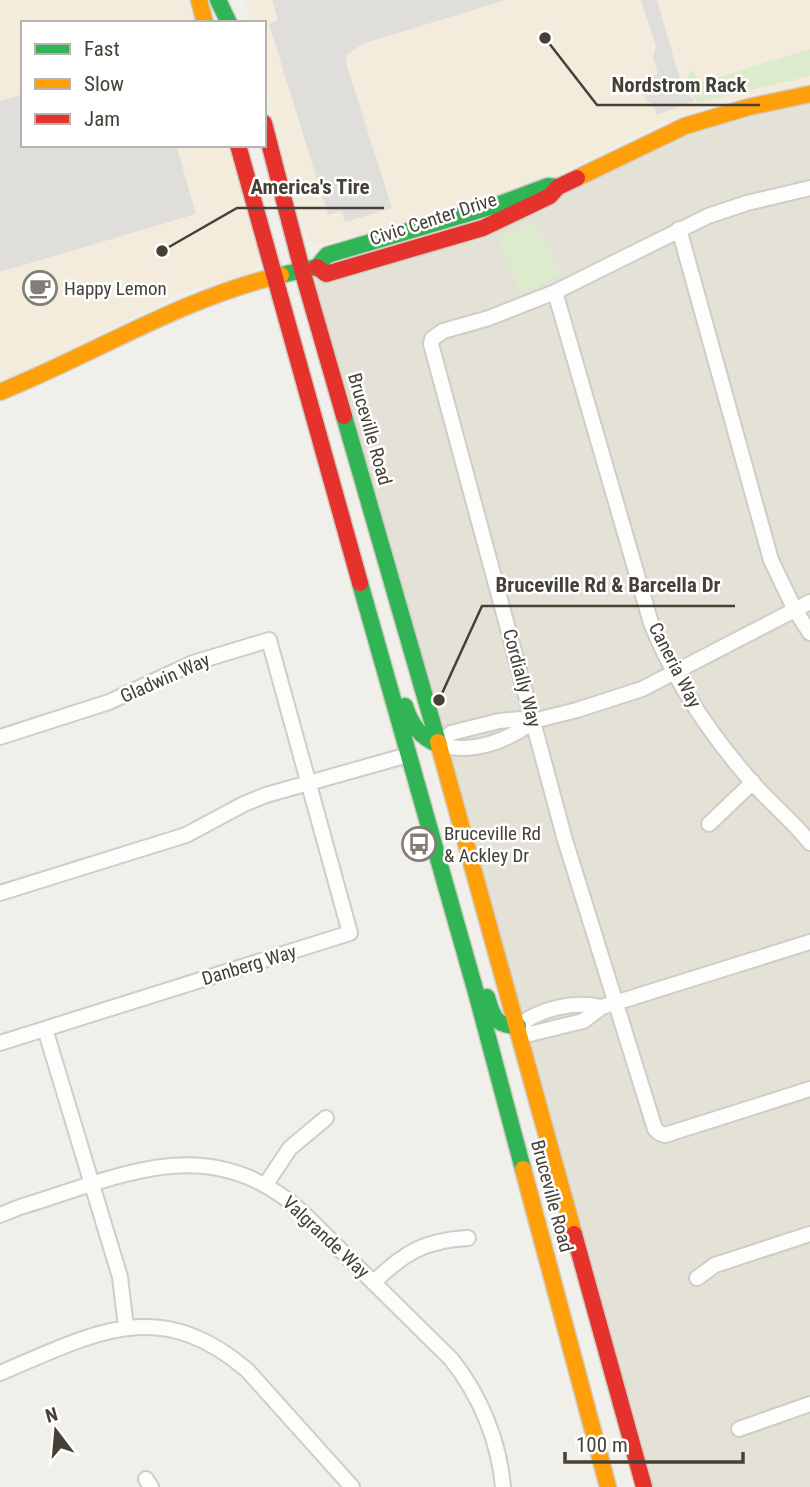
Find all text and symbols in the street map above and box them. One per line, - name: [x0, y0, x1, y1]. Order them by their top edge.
- legend: [21, 21, 266, 147]
- text: Fast: [84, 37, 120, 61]
- callout: Nordstrom Rack: [597, 63, 760, 105]
- text: Slow: [84, 72, 124, 96]
- text: Nordstrom Rack: [611, 73, 748, 97]
- text: Jam: [84, 107, 120, 131]
- callout: America's Tire: [237, 166, 384, 208]
- text: America's Tire: [251, 175, 370, 199]
- street label: Civic Center Drive: [367, 188, 500, 250]
- cafe icon: Happy Lemon: [21, 269, 59, 307]
- place label: Happy Lemon: [64, 277, 167, 300]
- street label: Bruceville Road: [343, 370, 397, 488]
- callout: Bruceville Rd & Barcella Dr: [482, 564, 735, 606]
- text: Bruceville Rd & Barcella Dr: [496, 573, 721, 597]
- street label: Caneria Way: [644, 619, 706, 712]
- street label: Cordially Way: [498, 626, 546, 730]
- street label: Gladwin Way: [117, 648, 213, 708]
- place label: Bruceville Rd & Ackley Dr: [444, 822, 541, 867]
- bus stop icon: Bruceville Rd & Ackley Dr: [400, 825, 438, 863]
- street label: Danberg Way: [199, 940, 299, 990]
- street label: Bruceville Road: [526, 1137, 578, 1255]
- street label: Valgrande Way: [278, 1191, 374, 1283]
- north arrow: [21, 1396, 91, 1466]
- text: N: [43, 1402, 60, 1428]
- scale bar: [565, 1420, 744, 1464]
- text: 100 m: [576, 1433, 628, 1457]

